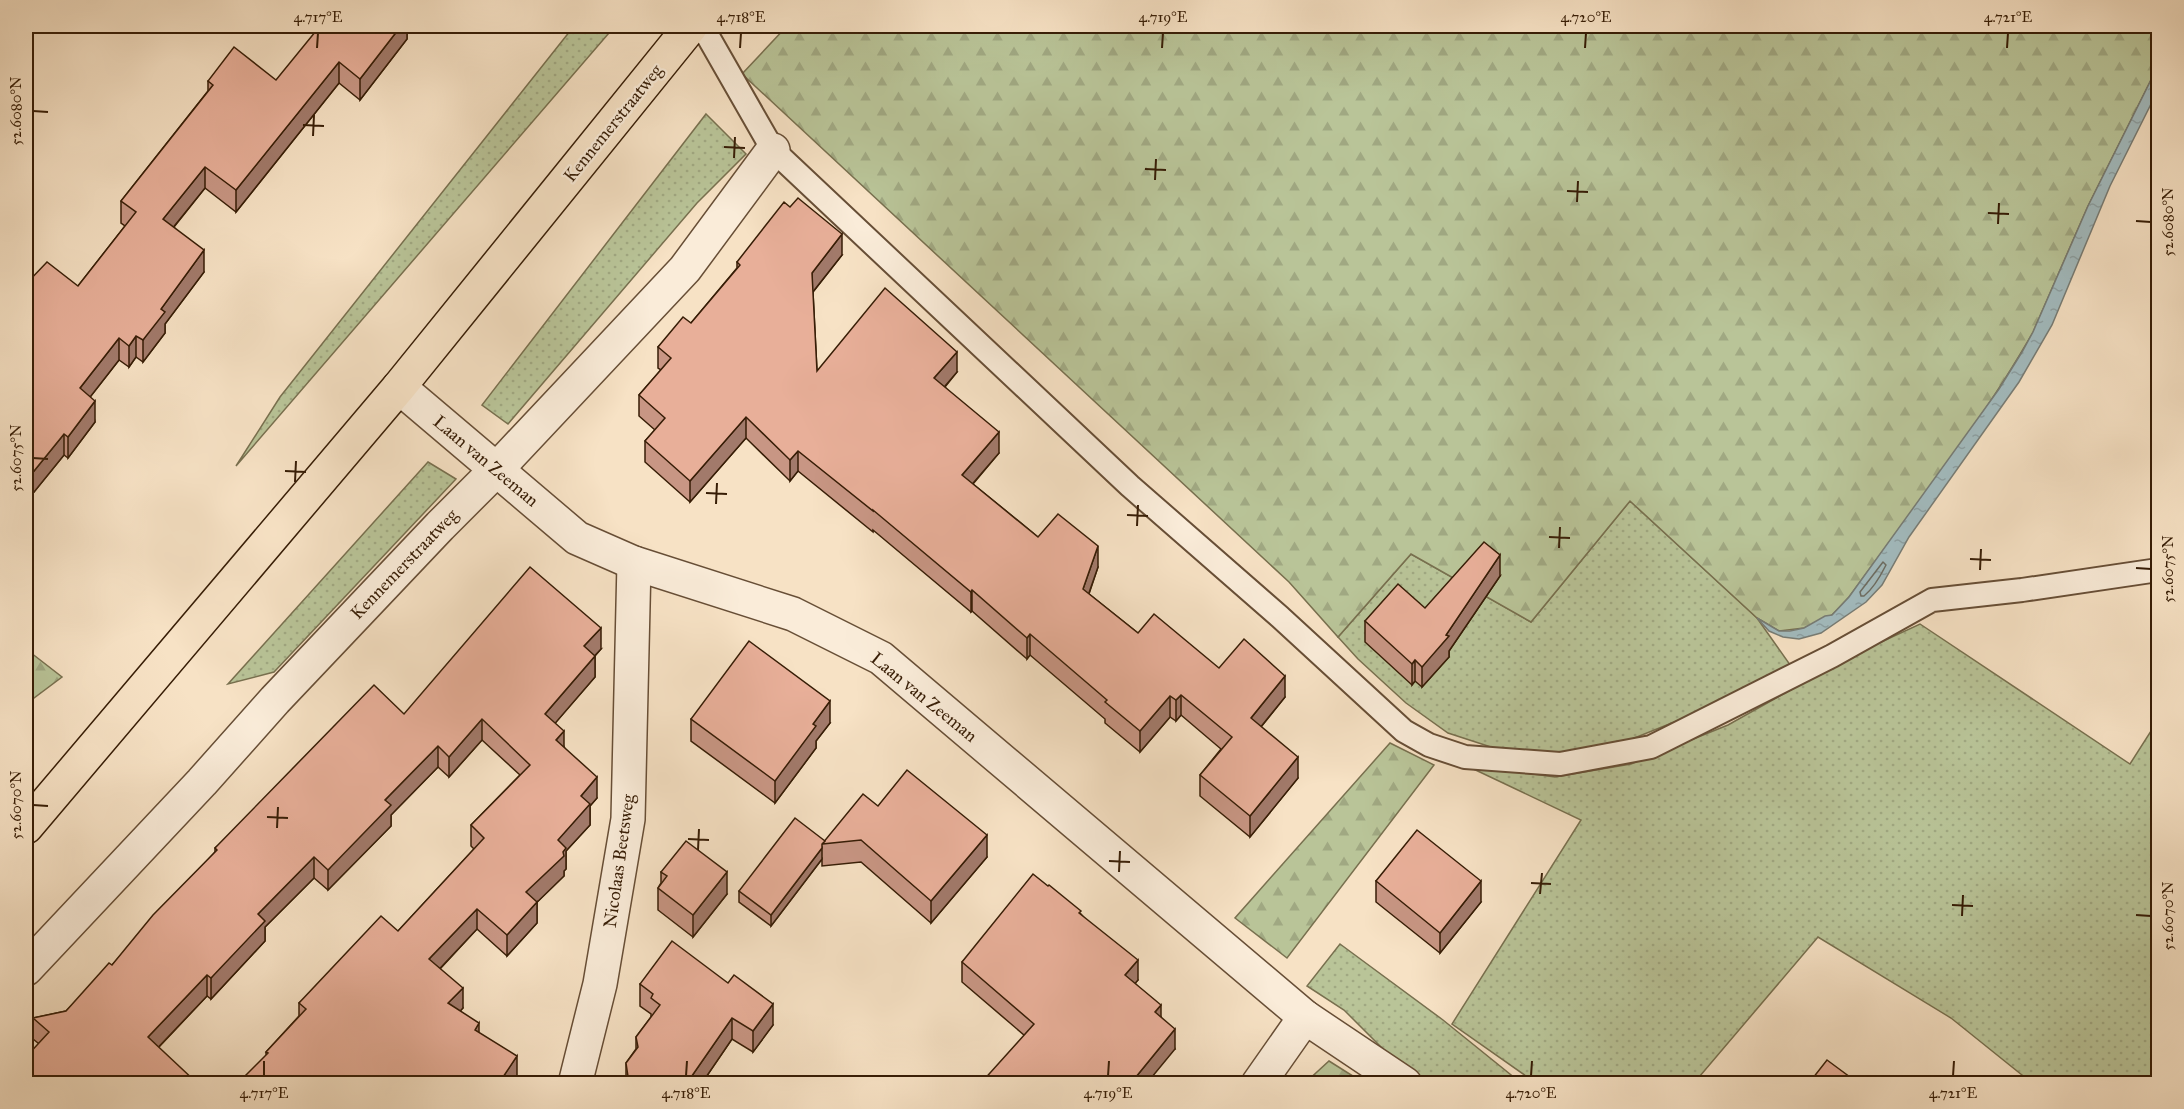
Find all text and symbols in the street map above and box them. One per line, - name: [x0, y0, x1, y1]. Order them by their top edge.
- text: 4.717°E: [293, 8, 343, 26]
- text: 4.718°E: [717, 8, 766, 26]
- text: 4.719°E: [1139, 8, 1188, 26]
- text: 4.720°E: [1560, 8, 1612, 26]
- text: 4.721°E: [1984, 8, 2032, 26]
- street label: Kennemerstraatweg: [559, 59, 668, 187]
- text: 52.6080°N: [7, 76, 25, 146]
- text: 52.6080°N: [2159, 187, 2177, 257]
- street label: Laan van Zeeman: [429, 411, 543, 512]
- text: 52.6075°N: [7, 424, 25, 492]
- street label: Kennemerstraatweg: [346, 504, 463, 625]
- text: 52.6075°N: [2159, 535, 2177, 603]
- street label: Laan van Zeeman: [866, 647, 982, 747]
- text: 52.6070°N: [7, 770, 25, 840]
- street label: Nicolaas Beetsweg: [599, 792, 640, 929]
- text: 52.6070°N: [2159, 881, 2177, 951]
- text: 4.717°E: [239, 1084, 289, 1102]
- text: 4.718°E: [662, 1084, 711, 1102]
- text: 4.719°E: [1084, 1084, 1133, 1102]
- text: 4.720°E: [1505, 1084, 1557, 1102]
- text: 4.721°E: [1929, 1084, 1977, 1102]

